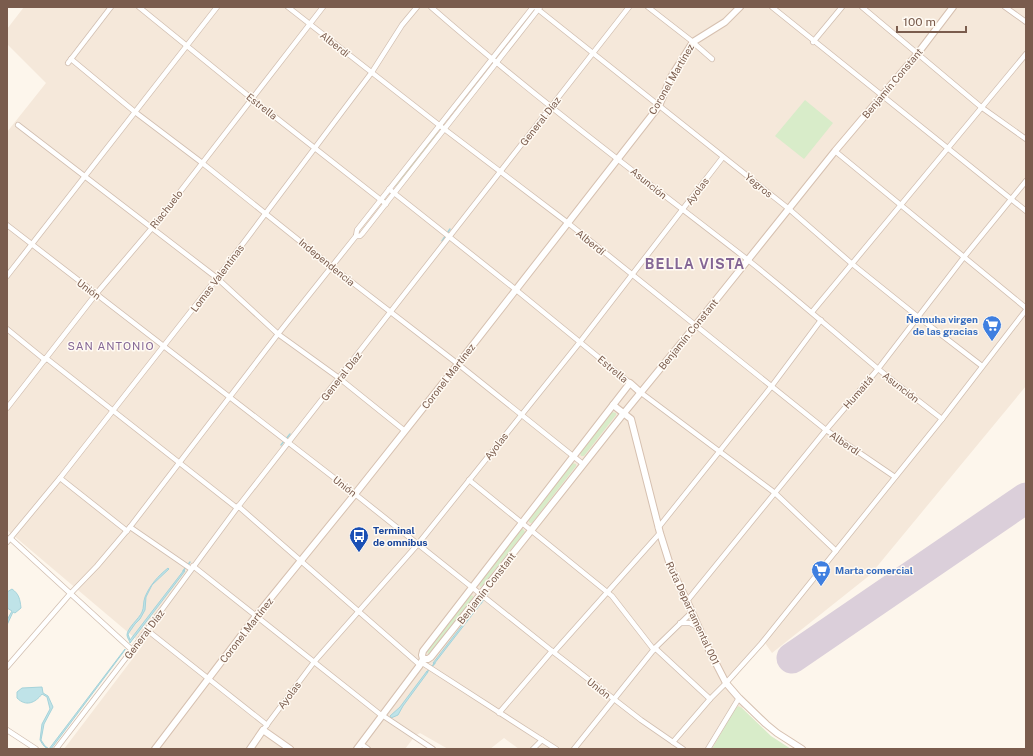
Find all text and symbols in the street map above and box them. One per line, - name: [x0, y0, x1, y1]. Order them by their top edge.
- scale bar: [897, 8, 966, 34]
- text: 100 m: [903, 15, 936, 29]
- street label: Alberdí: [318, 29, 353, 60]
- street label: Coronel Martínez: [646, 41, 696, 116]
- street label: Benjamín Constant: [859, 45, 925, 120]
- street label: Estrella: [244, 90, 280, 122]
- street label: General Díaz: [517, 94, 563, 148]
- street label: Asunción: [629, 165, 670, 201]
- street label: Yegros: [743, 170, 775, 200]
- street label: Ayolas: [683, 175, 711, 207]
- street label: Riachuelo: [147, 187, 185, 231]
- street label: Alberdí: [574, 227, 608, 258]
- street label: Independencia: [297, 236, 357, 288]
- street label: Lomas Valentinas: [188, 242, 246, 314]
- district label: BELLA VISTA: [645, 256, 745, 272]
- street label: Unión: [75, 276, 103, 302]
- street label: Benjamín Constant: [656, 296, 720, 372]
- place label: Ñemuha virgen de las gracias: [906, 313, 978, 337]
- supermarket icon: Ñemuha virgen de las gracias: [981, 314, 1003, 342]
- district label: SAN ANTONIO: [67, 340, 155, 352]
- street label: Coronel Martínez: [419, 341, 477, 411]
- street label: General Díaz: [318, 349, 364, 403]
- street label: Estrella: [595, 353, 631, 385]
- street label: Asunción: [880, 369, 922, 405]
- street label: Humaitá: [840, 373, 876, 411]
- street label: Alberdí: [828, 429, 863, 458]
- street label: Ayolas: [482, 430, 510, 462]
- street label: Unión: [331, 473, 359, 499]
- place label: Terminal de omnibus: [373, 524, 428, 548]
- bus stop icon: Terminal de omnibus: [348, 525, 370, 553]
- street label: Benjamín Constant: [454, 550, 518, 626]
- supermarket icon: Marta comercial: [810, 559, 832, 587]
- street label: Ruta Departamental 001: [664, 560, 722, 666]
- place label: Marta comercial: [835, 564, 913, 576]
- street label: Coronel Martínez: [217, 595, 275, 665]
- street label: General Díaz: [122, 607, 167, 661]
- street label: Unión: [585, 675, 613, 701]
- street label: Ayolas: [275, 679, 303, 711]

